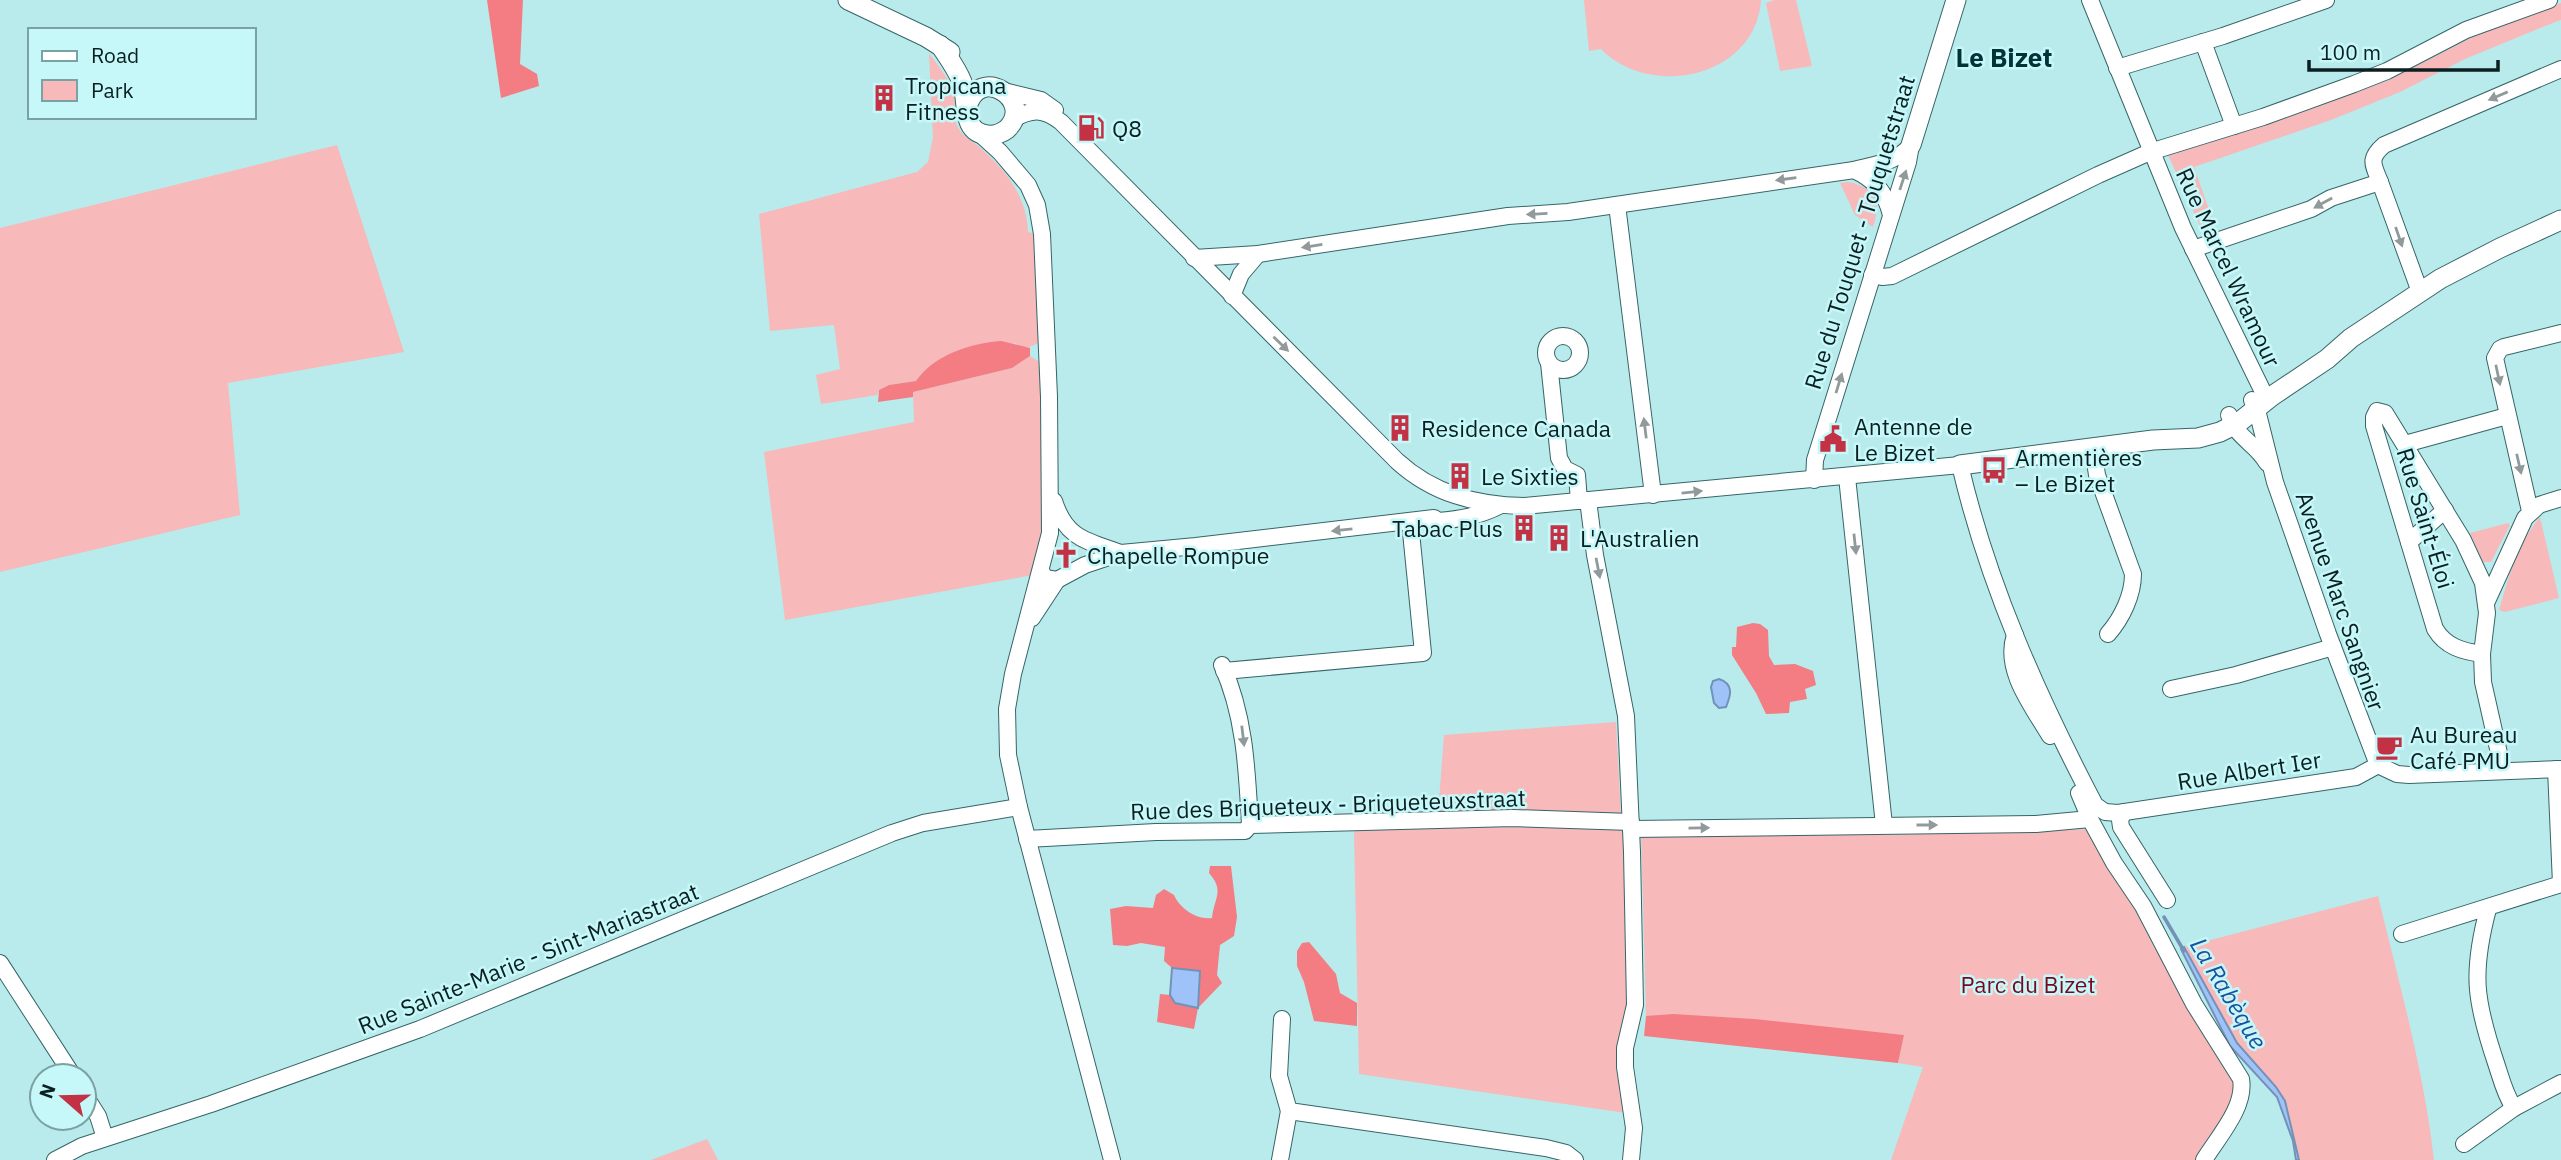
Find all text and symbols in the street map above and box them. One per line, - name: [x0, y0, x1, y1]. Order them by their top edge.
- legend: [28, 28, 256, 119]
- scale bar: [2309, 28, 2498, 72]
- text: 100 m: [2320, 38, 2381, 66]
- district label: Le Bizet: [1956, 40, 2052, 74]
- text: Road: [91, 41, 139, 69]
- place label: Tropicana Fitness: [905, 70, 1007, 126]
- street label: Rue du Touquet - Touquetstraat: [1797, 71, 1921, 393]
- text: Park: [91, 76, 134, 104]
- building icon: Tropicana Fitness: [869, 83, 899, 113]
- one-way arrow: [2488, 90, 2508, 102]
- fuel station icon: Q8: [1076, 113, 1106, 143]
- place label: Q8: [1112, 113, 1142, 143]
- street label: Rue Marcel Wramour: [2170, 163, 2289, 372]
- one-way arrow: [1898, 169, 1908, 190]
- one-way arrow: [1775, 174, 1797, 185]
- one-way arrow: [2313, 197, 2333, 209]
- one-way arrow: [1526, 209, 1548, 220]
- one-way arrow: [2394, 227, 2405, 248]
- one-way arrow: [1301, 241, 1323, 252]
- one-way arrow: [1272, 335, 1289, 351]
- one-way arrow: [2493, 364, 2504, 386]
- one-way arrow: [1834, 372, 1844, 393]
- place label: Antenne de Le Bizet: [1854, 411, 1973, 467]
- building icon: Residence Canada: [1385, 413, 1415, 443]
- place label: Residence Canada: [1421, 413, 1611, 443]
- one-way arrow: [1639, 416, 1650, 438]
- public building icon: Antenne de Le Bizet: [1818, 424, 1848, 454]
- place label: Armentières – Le Bizet: [2015, 442, 2143, 498]
- street label: Rue Saint-Éloi: [2390, 444, 2462, 592]
- one-way arrow: [2514, 453, 2525, 475]
- bus stop icon: Armentières – Le Bizet: [1979, 455, 2009, 485]
- building icon: Le Sixties: [1445, 461, 1475, 491]
- place label: Le Sixties: [1481, 461, 1579, 491]
- one-way arrow: [1681, 486, 1703, 497]
- street label: Avenue Marc Sangnier: [2289, 488, 2393, 715]
- place label: Tabac Plus: [1392, 513, 1503, 543]
- building icon: Tabac Plus: [1509, 513, 1539, 543]
- building icon: L'Australien: [1544, 523, 1574, 553]
- place label: L'Australien: [1580, 523, 1700, 553]
- one-way arrow: [1331, 524, 1353, 535]
- one-way arrow: [1849, 534, 1860, 556]
- church icon: Chapelle Rompue: [1051, 540, 1081, 570]
- place label: Chapelle Rompue: [1087, 540, 1269, 570]
- one-way arrow: [1592, 557, 1603, 579]
- place label: Au Bureau Café PMU: [2410, 719, 2518, 775]
- one-way arrow: [1238, 725, 1249, 747]
- cafe icon: Au Bureau Café PMU: [2374, 732, 2404, 762]
- street label: Rue Albert Ier: [2175, 744, 2323, 796]
- street label: Rue des Briqueteux - Briqueteuxstraat: [1130, 782, 1526, 826]
- one-way arrow: [1916, 819, 1938, 831]
- one-way arrow: [1689, 822, 1711, 834]
- street label: Rue Sainte-Marie - Sint-Mariastraat: [353, 876, 703, 1040]
- water label: La Rabèque: [2183, 931, 2275, 1055]
- park label: Parc du Bizet: [1960, 969, 2096, 999]
- north arrow: [28, 1062, 98, 1132]
- text: N: [33, 1081, 61, 1102]

